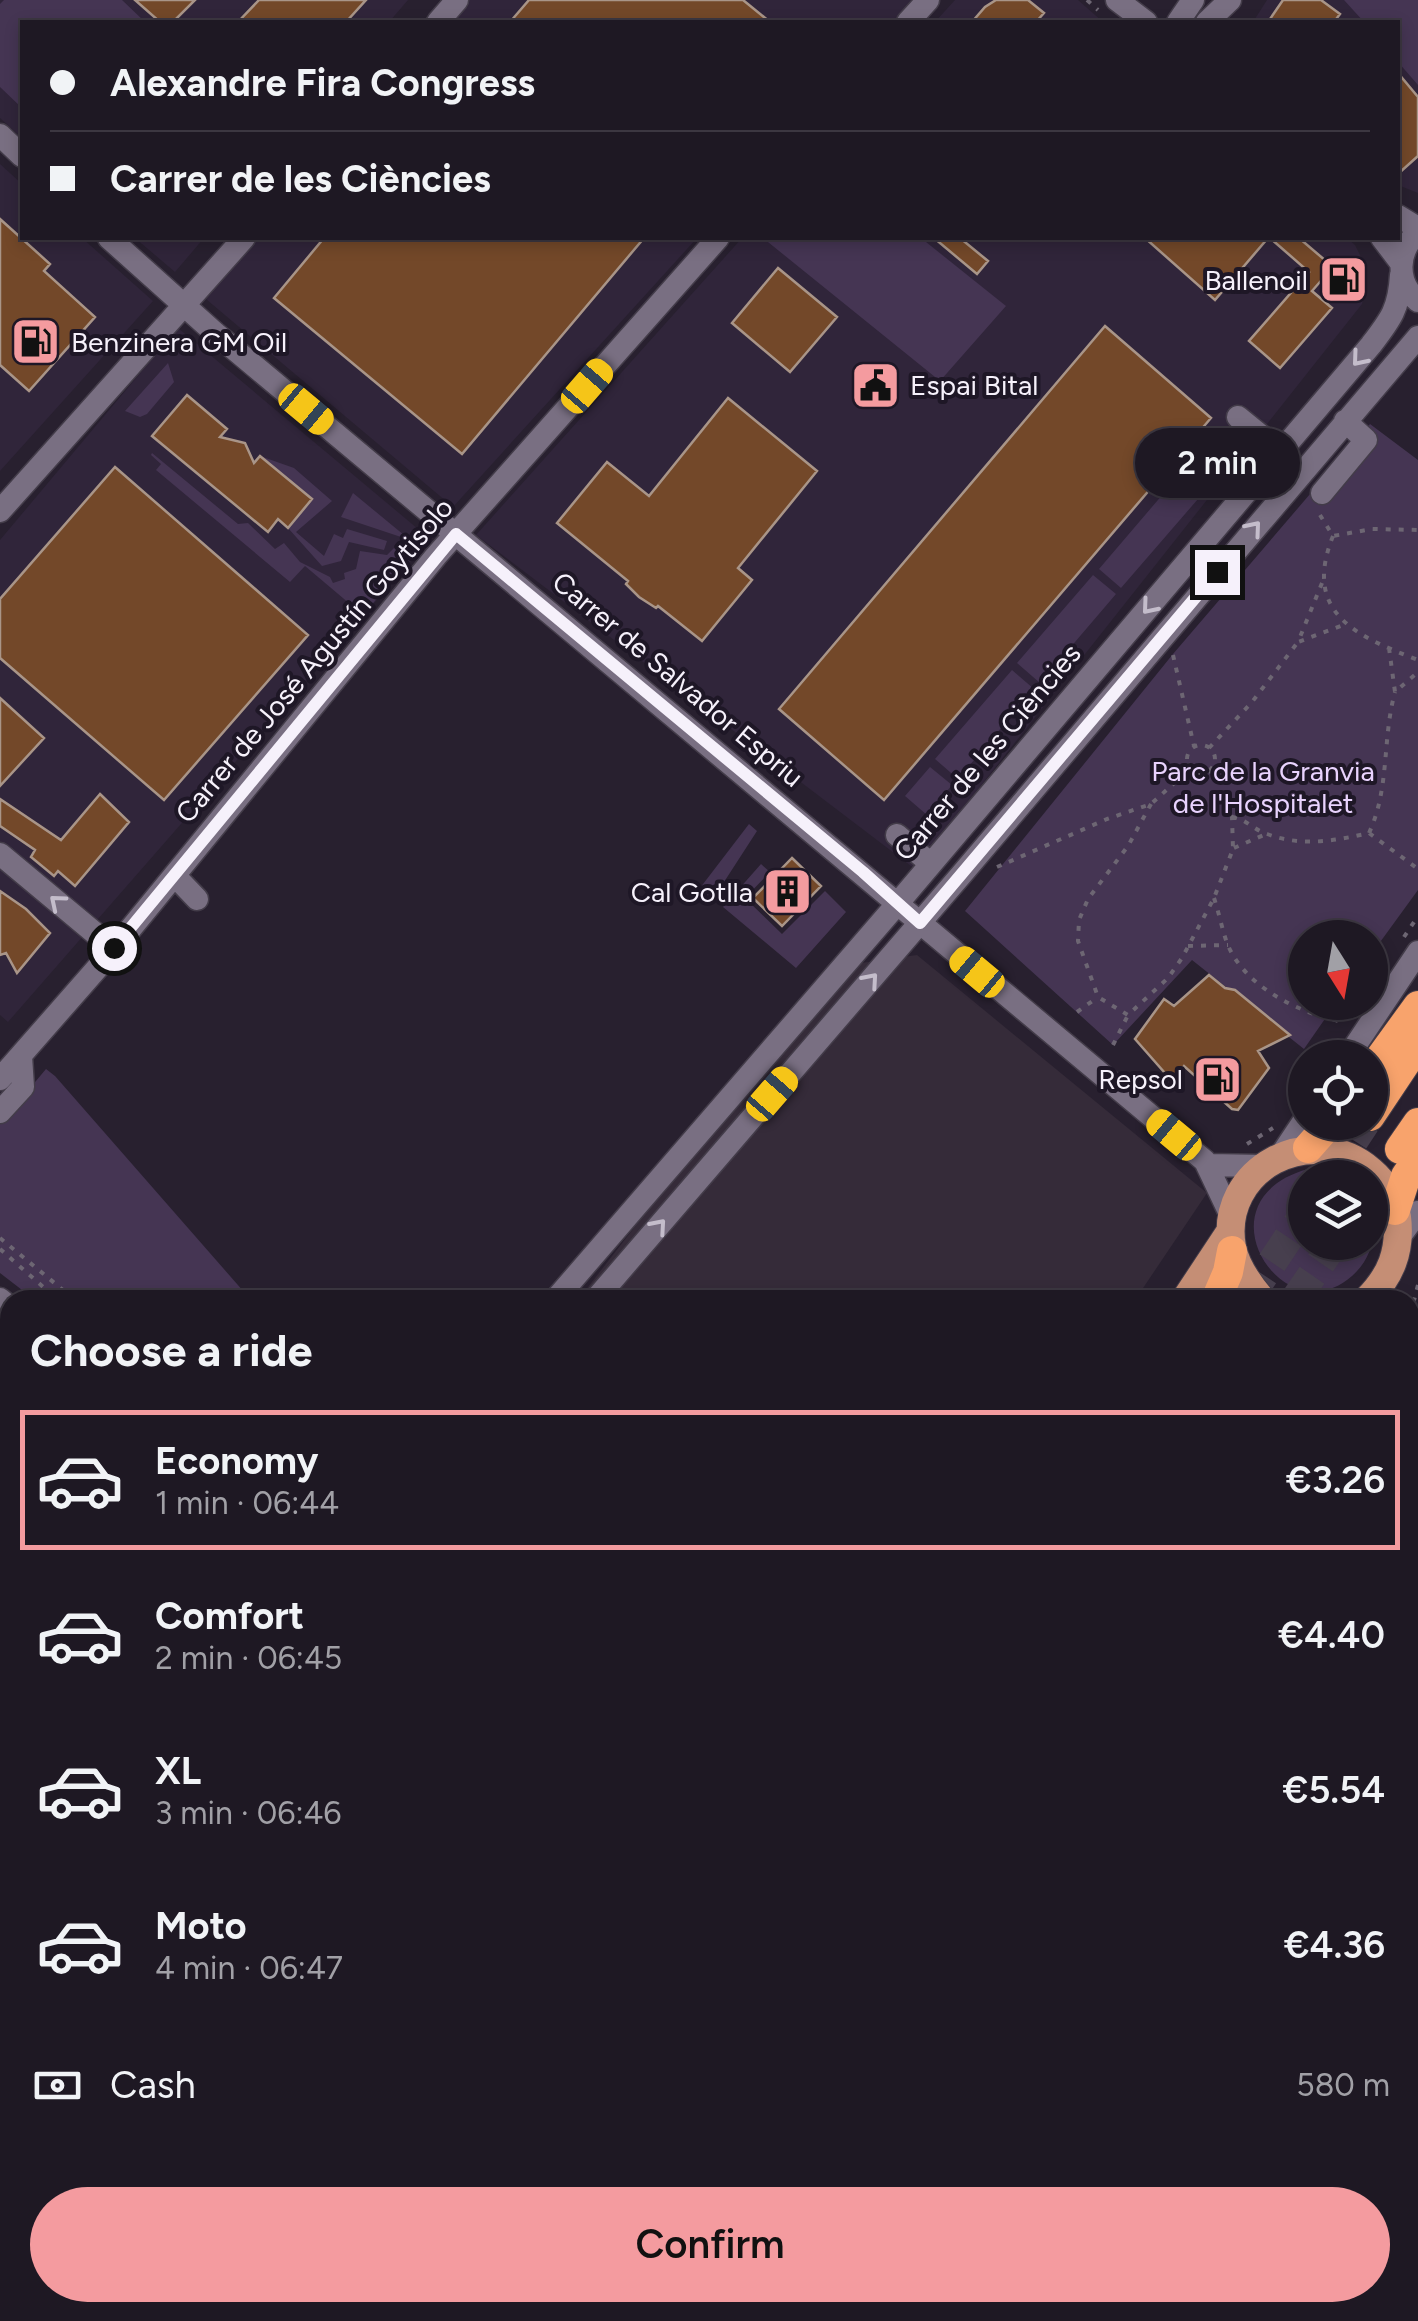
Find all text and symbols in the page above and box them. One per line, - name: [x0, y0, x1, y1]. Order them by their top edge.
- text: Alexandre Fira Congress: [110, 60, 535, 106]
- text: Carrer de les Ciències: [110, 156, 491, 202]
- fuel station icon: Ballenoil: [1317, 254, 1369, 306]
- place label: Ballenoil: [1204, 263, 1308, 297]
- fuel station icon: Benzinera GM Oil: [10, 316, 62, 368]
- place label: Benzinera GM Oil: [71, 325, 287, 359]
- one-way arrow: [1353, 348, 1371, 366]
- car: [556, 354, 618, 418]
- public building icon: Espai Bital: [849, 359, 901, 411]
- place label: Espai Bital: [910, 368, 1038, 402]
- car: [273, 378, 339, 440]
- callout: 2 min: [1134, 427, 1300, 497]
- text: 2 min: [1178, 444, 1257, 482]
- street label: Carrer de José Agustín Goytisolo: [168, 491, 460, 829]
- one-way arrow: [1243, 522, 1261, 540]
- route end: [1195, 550, 1240, 595]
- street label: Carrer de Salvador Espriu: [546, 564, 810, 794]
- one-way arrow: [1142, 596, 1160, 614]
- street label: Carrer de les Ciències: [886, 637, 1088, 867]
- park label: Parc de la Granvia de l'Hospitalet: [1151, 754, 1375, 820]
- building icon: Cal Gotlla: [762, 866, 814, 918]
- place label: Cal Gotlla: [631, 875, 753, 909]
- one-way arrow: [50, 896, 68, 914]
- north arrow: [1288, 920, 1388, 1020]
- map controls: [1288, 920, 1388, 1260]
- route start: [92, 926, 137, 971]
- car: [944, 941, 1010, 1003]
- one-way arrow: [859, 973, 877, 991]
- button: locate: [1288, 1040, 1388, 1140]
- fuel station icon: Repsol: [1192, 1053, 1244, 1105]
- car: [741, 1062, 803, 1126]
- place label: Repsol: [1098, 1062, 1183, 1096]
- car: [1141, 1104, 1207, 1166]
- button: layers: [1288, 1160, 1388, 1260]
- one-way arrow: [647, 1219, 665, 1238]
- text: Choose a ride: [30, 1323, 312, 1377]
- icon: car: [35, 1435, 125, 1525]
- text: Economy: [155, 1438, 318, 1484]
- text: €3.26: [1286, 1457, 1385, 1503]
- text: 1 min · 06:44: [155, 1484, 339, 1522]
- icon: car: [35, 1590, 125, 1680]
- text: Comfort: [155, 1593, 304, 1639]
- text: €4.40: [1278, 1612, 1385, 1658]
- text: 2 min · 06:45: [155, 1639, 342, 1677]
- icon: car: [35, 1745, 125, 1835]
- text: XL: [155, 1748, 201, 1794]
- text: €5.54: [1282, 1767, 1385, 1813]
- text: 3 min · 06:46: [155, 1794, 341, 1832]
- icon: car: [35, 1900, 125, 1990]
- text: Moto: [155, 1903, 247, 1949]
- text: €4.36: [1284, 1922, 1385, 1968]
- text: 4 min · 06:47: [155, 1949, 343, 1987]
- icon: cash: [30, 2058, 85, 2113]
- text: Cash: [110, 2062, 196, 2108]
- text: 580 m: [1296, 2066, 1390, 2104]
- button: Confirm: [30, 2187, 1390, 2302]

